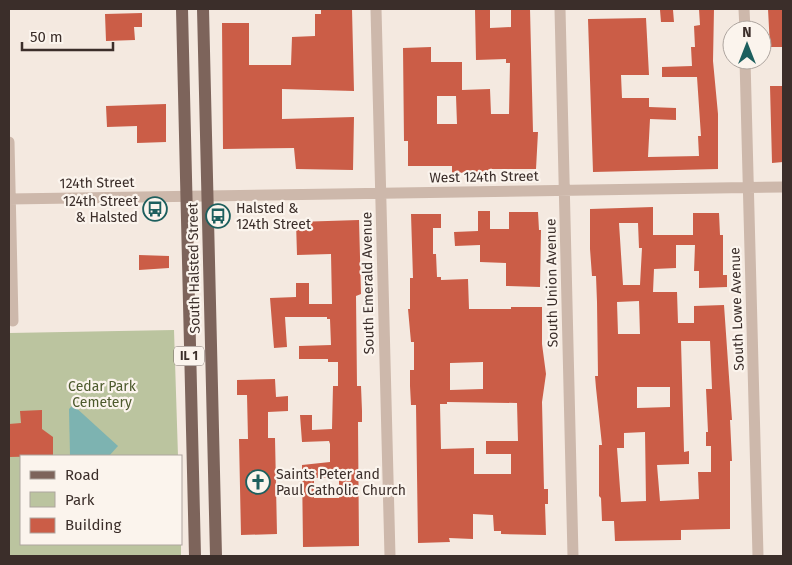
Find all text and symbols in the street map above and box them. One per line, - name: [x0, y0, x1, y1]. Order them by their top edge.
- scale bar: [22, 20, 114, 52]
- north arrow: [722, 20, 772, 70]
- text: N: [742, 24, 752, 41]
- text: 50 m: [30, 28, 63, 46]
- street label: West 124th Street: [429, 168, 540, 186]
- street label: 124th Street: [59, 174, 136, 192]
- place label: 124th Street & Halsted: [63, 193, 139, 226]
- bus stop icon: 124th Street & Halsted: [142, 196, 168, 222]
- place label: Halsted & 124th Street: [236, 200, 312, 233]
- street label: South Halsted Street: [184, 201, 204, 334]
- bus stop icon: Halsted & 124th Street: [205, 203, 231, 229]
- street label: South Emerald Avenue: [358, 211, 378, 355]
- street label: South Union Avenue: [542, 218, 562, 348]
- street label: South Lowe Avenue: [726, 247, 748, 371]
- road number: IL 1: [174, 346, 204, 366]
- park label: Cedar Park Cemetery: [68, 378, 137, 411]
- legend: [20, 455, 182, 545]
- text: Road: [65, 466, 100, 484]
- place label: Saints Peter and Paul Catholic Church: [276, 466, 406, 499]
- church icon: Saints Peter and Paul Catholic Church: [245, 469, 271, 495]
- text: Park: [65, 491, 95, 509]
- text: Building: [65, 516, 121, 534]

